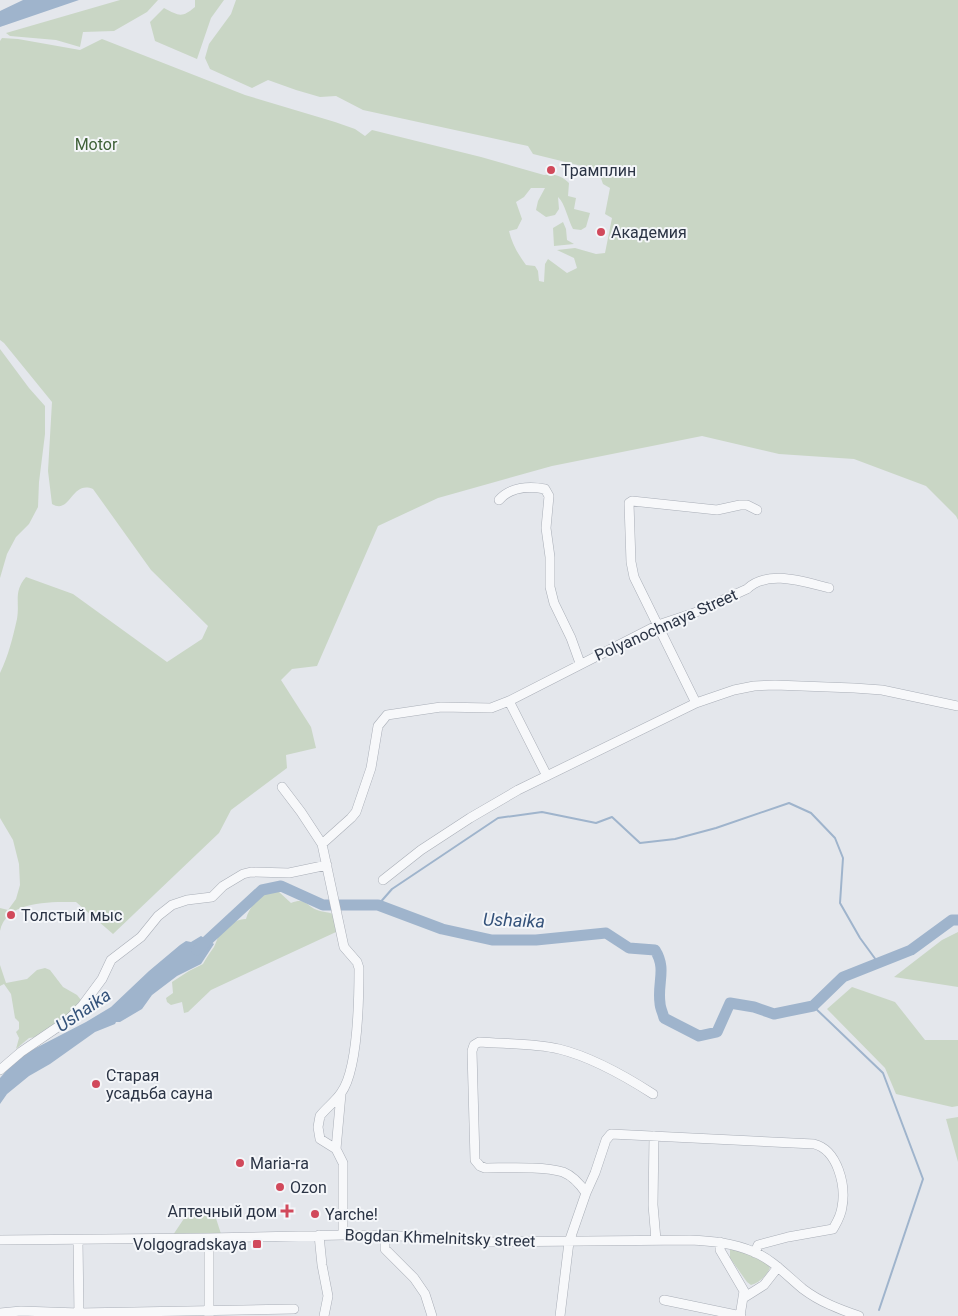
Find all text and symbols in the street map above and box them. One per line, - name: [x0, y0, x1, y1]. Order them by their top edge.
- park label: Motor: [75, 135, 118, 154]
- place label: Трамплин: [561, 161, 636, 180]
- marker: Трамплин: [545, 164, 557, 176]
- place label: Академия: [611, 223, 687, 242]
- marker: Академия: [595, 226, 607, 238]
- street label: Polyanochnaya Street: [592, 585, 740, 665]
- place label: Толстый мыс: [21, 906, 122, 925]
- water label: Ushaika: [483, 908, 545, 932]
- marker: Толстый мыс: [5, 909, 17, 921]
- water label: Ushaika: [51, 984, 115, 1036]
- place label: Старая усадьба сауна: [106, 1066, 213, 1103]
- marker: Старая усадьба сауна: [90, 1078, 102, 1090]
- place label: Maria-ra: [250, 1154, 309, 1173]
- marker: Maria-ra: [234, 1157, 246, 1169]
- place label: Ozon: [290, 1178, 327, 1197]
- marker: Ozon: [274, 1181, 286, 1193]
- place label: Аптечный дом: [168, 1202, 277, 1221]
- marker: Аптечный дом: [281, 1205, 293, 1217]
- place label: Yarche!: [325, 1205, 378, 1224]
- marker: Yarche!: [309, 1208, 321, 1220]
- street label: Bogdan Khmelnitsky street: [344, 1225, 536, 1251]
- place label: Volgogradskaya: [133, 1235, 247, 1254]
- marker: Volgogradskaya: [251, 1238, 263, 1250]

